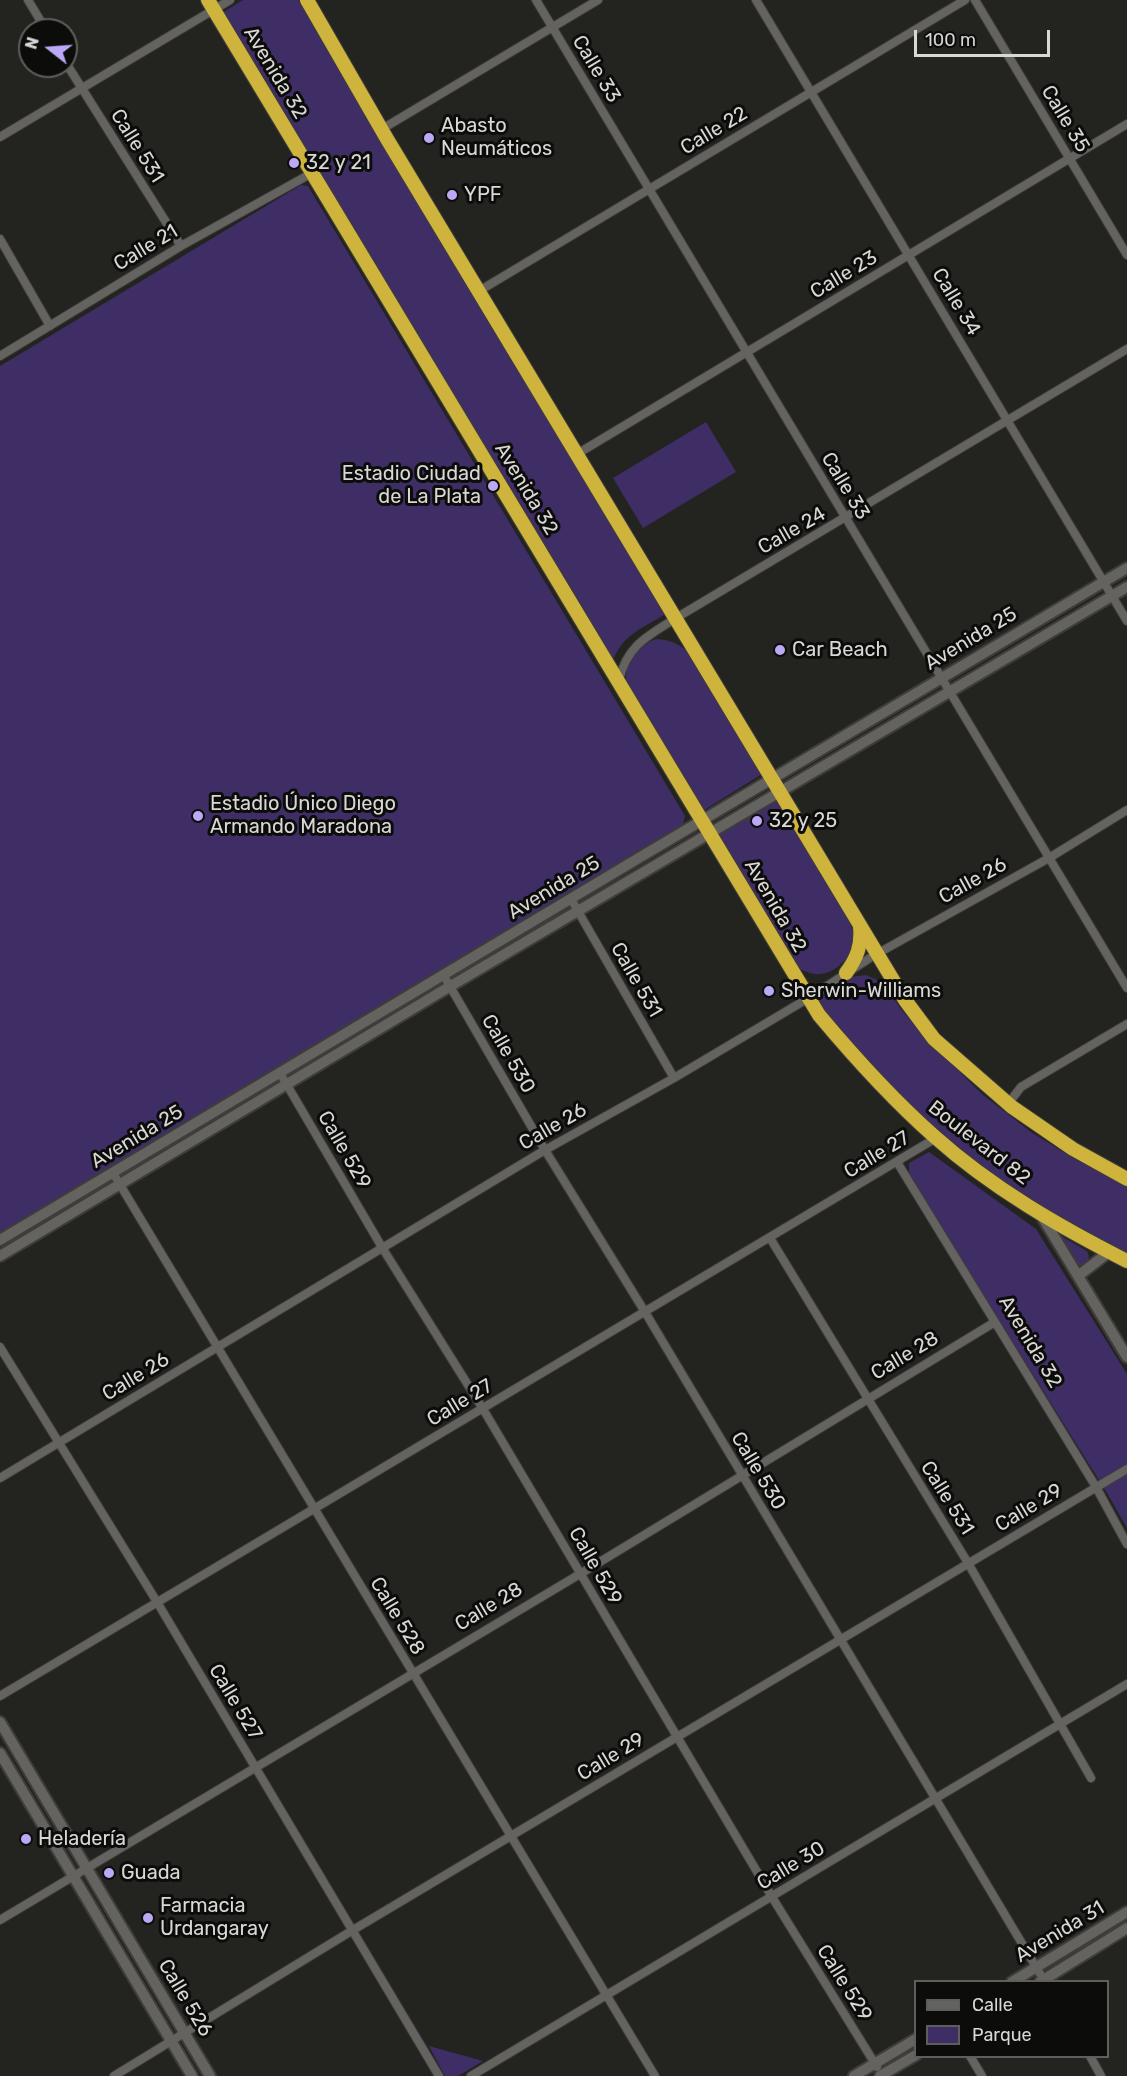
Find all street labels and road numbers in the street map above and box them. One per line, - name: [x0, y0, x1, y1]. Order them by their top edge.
- street label: Avenida 32: [238, 23, 312, 123]
- street label: Calle 33: [567, 31, 625, 107]
- street label: Calle 35: [1036, 81, 1094, 157]
- street label: Calle 22: [676, 102, 752, 160]
- street label: Calle 531: [105, 105, 169, 187]
- street label: Calle 21: [110, 220, 182, 276]
- street label: Calle 23: [806, 246, 882, 304]
- street label: Calle 34: [926, 264, 986, 340]
- street label: Avenida 32: [489, 439, 563, 539]
- street label: Calle 33: [816, 448, 874, 524]
- street label: Calle 24: [754, 502, 830, 560]
- street label: Avenida 25: [921, 602, 1021, 676]
- street label: Avenida 25: [504, 851, 604, 925]
- street label: Calle 26: [935, 853, 1011, 909]
- street label: Avenida 32: [739, 855, 811, 957]
- street label: Calle 531: [605, 938, 667, 1022]
- street label: Calle 530: [476, 1010, 540, 1098]
- street label: Boulevard 82: [923, 1096, 1035, 1190]
- street label: Calle 26: [515, 1098, 591, 1156]
- street label: Avenida 25: [87, 1100, 187, 1174]
- street label: Calle 529: [312, 1107, 376, 1193]
- street label: Calle 27: [840, 1126, 914, 1184]
- street label: Avenida 32: [993, 1292, 1067, 1392]
- street label: Calle 28: [867, 1326, 943, 1386]
- street label: Calle 26: [98, 1348, 174, 1406]
- street label: Calle 27: [423, 1374, 497, 1432]
- street label: Calle 530: [725, 1428, 791, 1514]
- street label: Calle 531: [915, 1457, 979, 1539]
- street label: Calle 29: [991, 1479, 1067, 1537]
- street label: Calle 529: [563, 1523, 627, 1609]
- street label: Calle 528: [364, 1573, 430, 1659]
- street label: Calle 28: [451, 1577, 527, 1637]
- street label: Calle 527: [203, 1660, 267, 1744]
- street label: Calle 29: [573, 1728, 649, 1786]
- street label: Calle 30: [753, 1836, 829, 1896]
- street label: Avenida 31: [1011, 1896, 1109, 1968]
- street label: Calle 529: [811, 1940, 877, 2026]
- street label: Calle 526: [153, 1955, 217, 2041]

